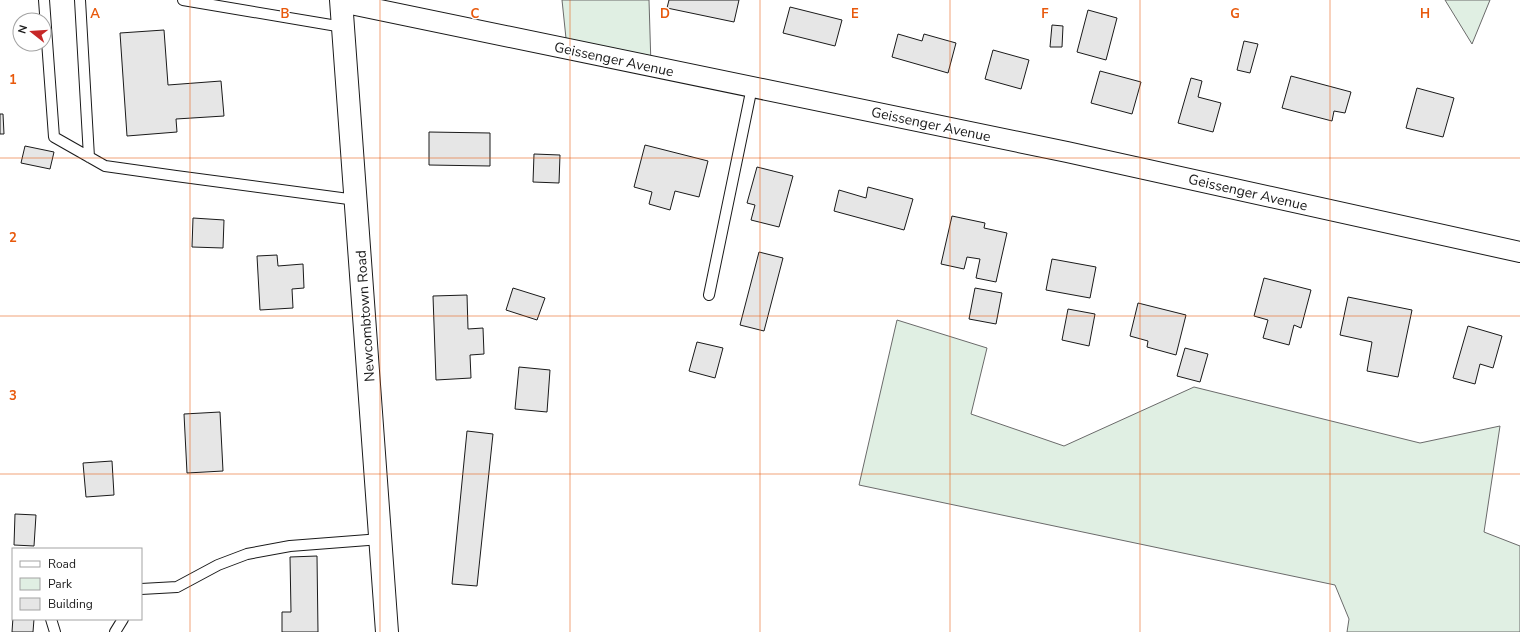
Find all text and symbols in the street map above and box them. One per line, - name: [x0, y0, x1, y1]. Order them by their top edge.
- text: A: [90, 5, 100, 23]
- text: B: [281, 5, 290, 23]
- text: C: [471, 5, 480, 23]
- text: D: [660, 5, 670, 23]
- text: E: [851, 5, 859, 23]
- text: F: [1041, 5, 1049, 23]
- text: G: [1230, 5, 1240, 23]
- text: H: [1420, 5, 1430, 23]
- north arrow: [12, 12, 52, 52]
- text: N: [15, 23, 31, 35]
- street label: Geissenger Avenue: [552, 38, 675, 81]
- text: 1: [9, 71, 17, 89]
- street label: Geissenger Avenue: [869, 103, 992, 146]
- street label: Geissenger Avenue: [1186, 170, 1309, 215]
- text: 2: [9, 229, 17, 247]
- street label: Newcombtown Road: [351, 249, 380, 382]
- text: 3: [9, 387, 17, 405]
- legend: [12, 548, 142, 620]
- text: Road: [48, 556, 76, 572]
- text: Park: [48, 576, 73, 592]
- text: Building: [48, 596, 93, 612]

